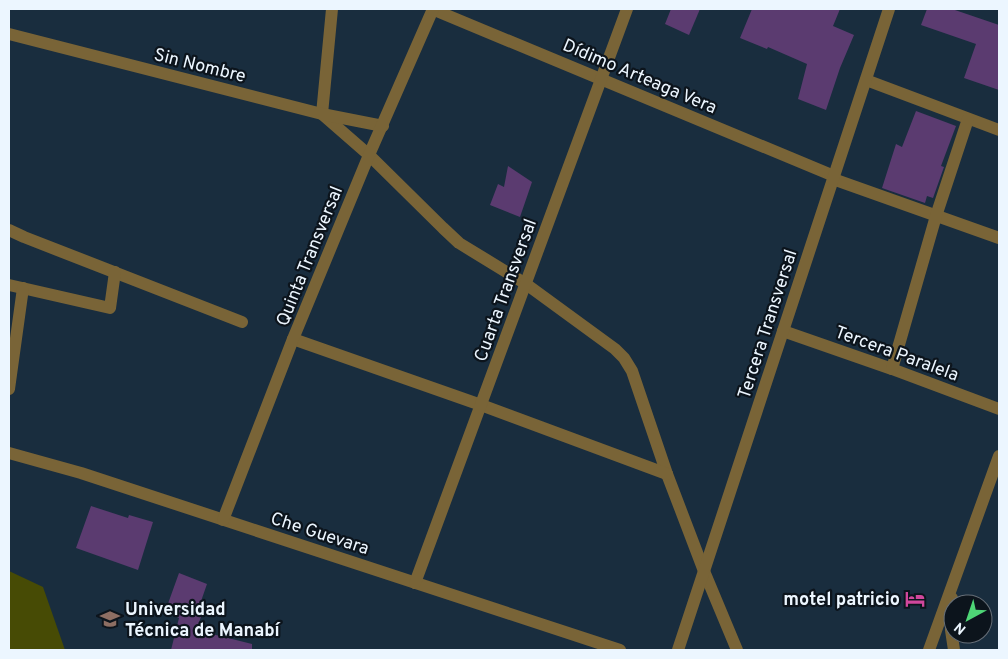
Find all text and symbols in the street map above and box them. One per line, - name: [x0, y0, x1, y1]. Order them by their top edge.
- street label: Dídimo Arteaga Vera: [559, 35, 720, 120]
- street label: Sin Nombre: [151, 44, 248, 89]
- street label: Quinta Transversal: [272, 183, 349, 330]
- street label: Cuarta Transversal: [470, 216, 543, 365]
- street label: Tercera Transversal: [733, 247, 803, 402]
- street label: Tercera Paralela: [831, 321, 962, 387]
- street label: Che Guevara: [267, 508, 372, 561]
- hotel icon: motel patricio: [904, 588, 926, 610]
- place label: motel patricio: [783, 589, 900, 612]
- north arrow: [943, 594, 993, 644]
- place label: Universidad Técnica de Manabí: [125, 599, 282, 643]
- school or university icon: Universidad Técnica de Manabí: [99, 608, 121, 630]
- text: N: [951, 618, 970, 638]

